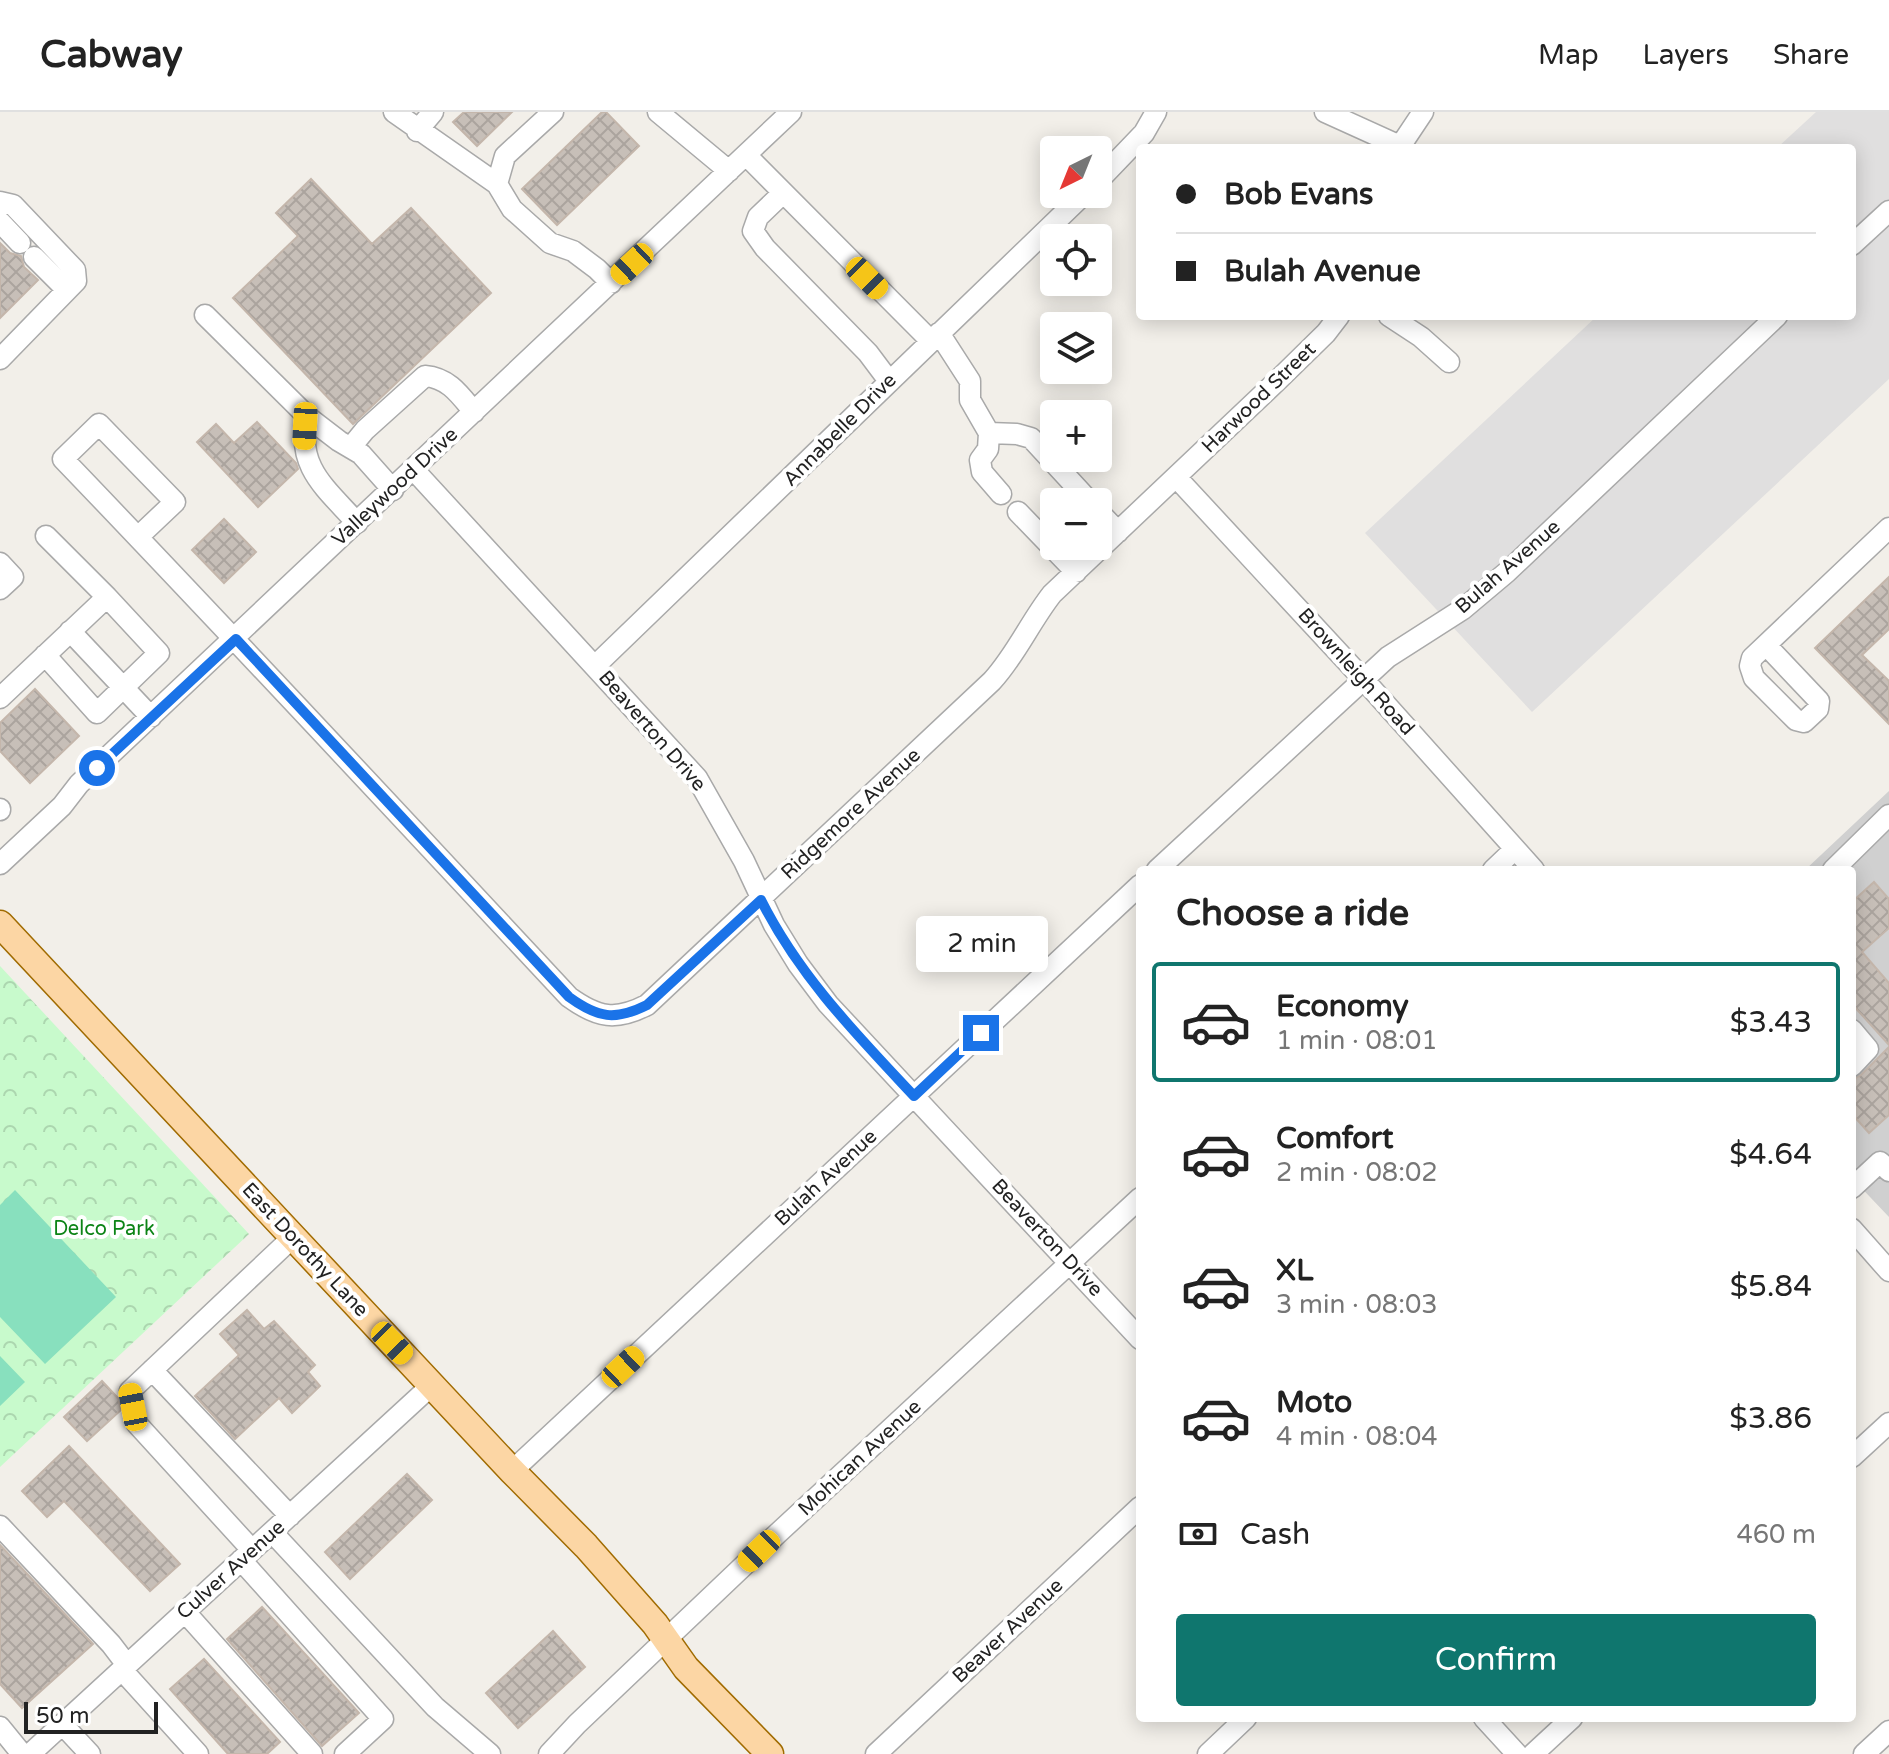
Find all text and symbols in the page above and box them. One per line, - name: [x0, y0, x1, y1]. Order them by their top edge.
- text: Cabway: [40, 32, 183, 78]
- text: Map: [1538, 38, 1599, 72]
- text: Layers: [1643, 38, 1729, 72]
- text: Share: [1773, 38, 1849, 72]
- north arrow: [1040, 136, 1112, 208]
- map controls: [1040, 136, 1112, 560]
- text: Bob Evans: [1224, 176, 1374, 213]
- button: locate: [1040, 224, 1112, 296]
- car: [606, 239, 658, 289]
- car: [842, 253, 892, 303]
- text: Bulah Avenue: [1224, 253, 1421, 290]
- button: layers: [1040, 312, 1112, 384]
- street label: Harwood Street: [1197, 337, 1321, 458]
- street label: Annabelle Drive: [778, 368, 902, 492]
- button: +: [1040, 400, 1112, 472]
- car: [292, 401, 318, 451]
- street label: Valleywood Drive: [327, 423, 463, 551]
- button: −: [1040, 488, 1112, 560]
- street label: Bulah Avenue: [1451, 515, 1565, 619]
- street label: Brownleigh Road: [1293, 604, 1419, 740]
- street label: Beaverton Drive: [593, 666, 711, 796]
- street label: Ridgemore Avenue: [776, 743, 926, 885]
- route start: [79, 750, 115, 786]
- text: Choose a ride: [1176, 892, 1409, 935]
- callout: 2 min: [915, 917, 1047, 973]
- text: 2 min: [947, 928, 1017, 959]
- icon: car: [1180, 986, 1252, 1058]
- text: Economy: [1276, 988, 1409, 1025]
- text: $3.43: [1730, 1004, 1812, 1041]
- route end: [963, 1015, 999, 1051]
- text: 1 min · 08:01: [1276, 1025, 1438, 1056]
- icon: car: [1180, 1118, 1252, 1190]
- text: Comfort: [1276, 1120, 1394, 1157]
- street label: Bulah Avenue: [770, 1125, 882, 1231]
- text: $4.64: [1729, 1136, 1812, 1173]
- text: 2 min · 08:02: [1276, 1157, 1438, 1188]
- street label: Beaverton Drive: [986, 1174, 1108, 1302]
- street label: East Dorothy Lane: [237, 1178, 373, 1322]
- park label: Delco Park: [53, 1217, 155, 1241]
- icon: car: [1180, 1250, 1252, 1322]
- text: XL: [1276, 1252, 1313, 1289]
- text: $5.84: [1730, 1268, 1812, 1305]
- text: 3 min · 08:03: [1276, 1289, 1438, 1320]
- car: [367, 1317, 417, 1369]
- car: [597, 1342, 649, 1392]
- car: [117, 1381, 149, 1433]
- icon: car: [1180, 1382, 1252, 1454]
- text: Moto: [1276, 1384, 1352, 1421]
- street label: Mohican Avenue: [794, 1395, 926, 1521]
- text: $3.86: [1729, 1400, 1812, 1437]
- text: 4 min · 08:04: [1276, 1421, 1438, 1452]
- icon: cash: [1176, 1512, 1220, 1556]
- street label: Culver Avenue: [172, 1515, 290, 1625]
- text: Cash: [1240, 1516, 1310, 1553]
- text: 460 m: [1736, 1519, 1816, 1550]
- car: [733, 1526, 785, 1576]
- street label: Beaver Avenue: [948, 1574, 1068, 1688]
- button: Confirm: [1176, 1614, 1816, 1706]
- scale bar: [24, 1698, 158, 1734]
- text: 50 m: [36, 1703, 90, 1729]

